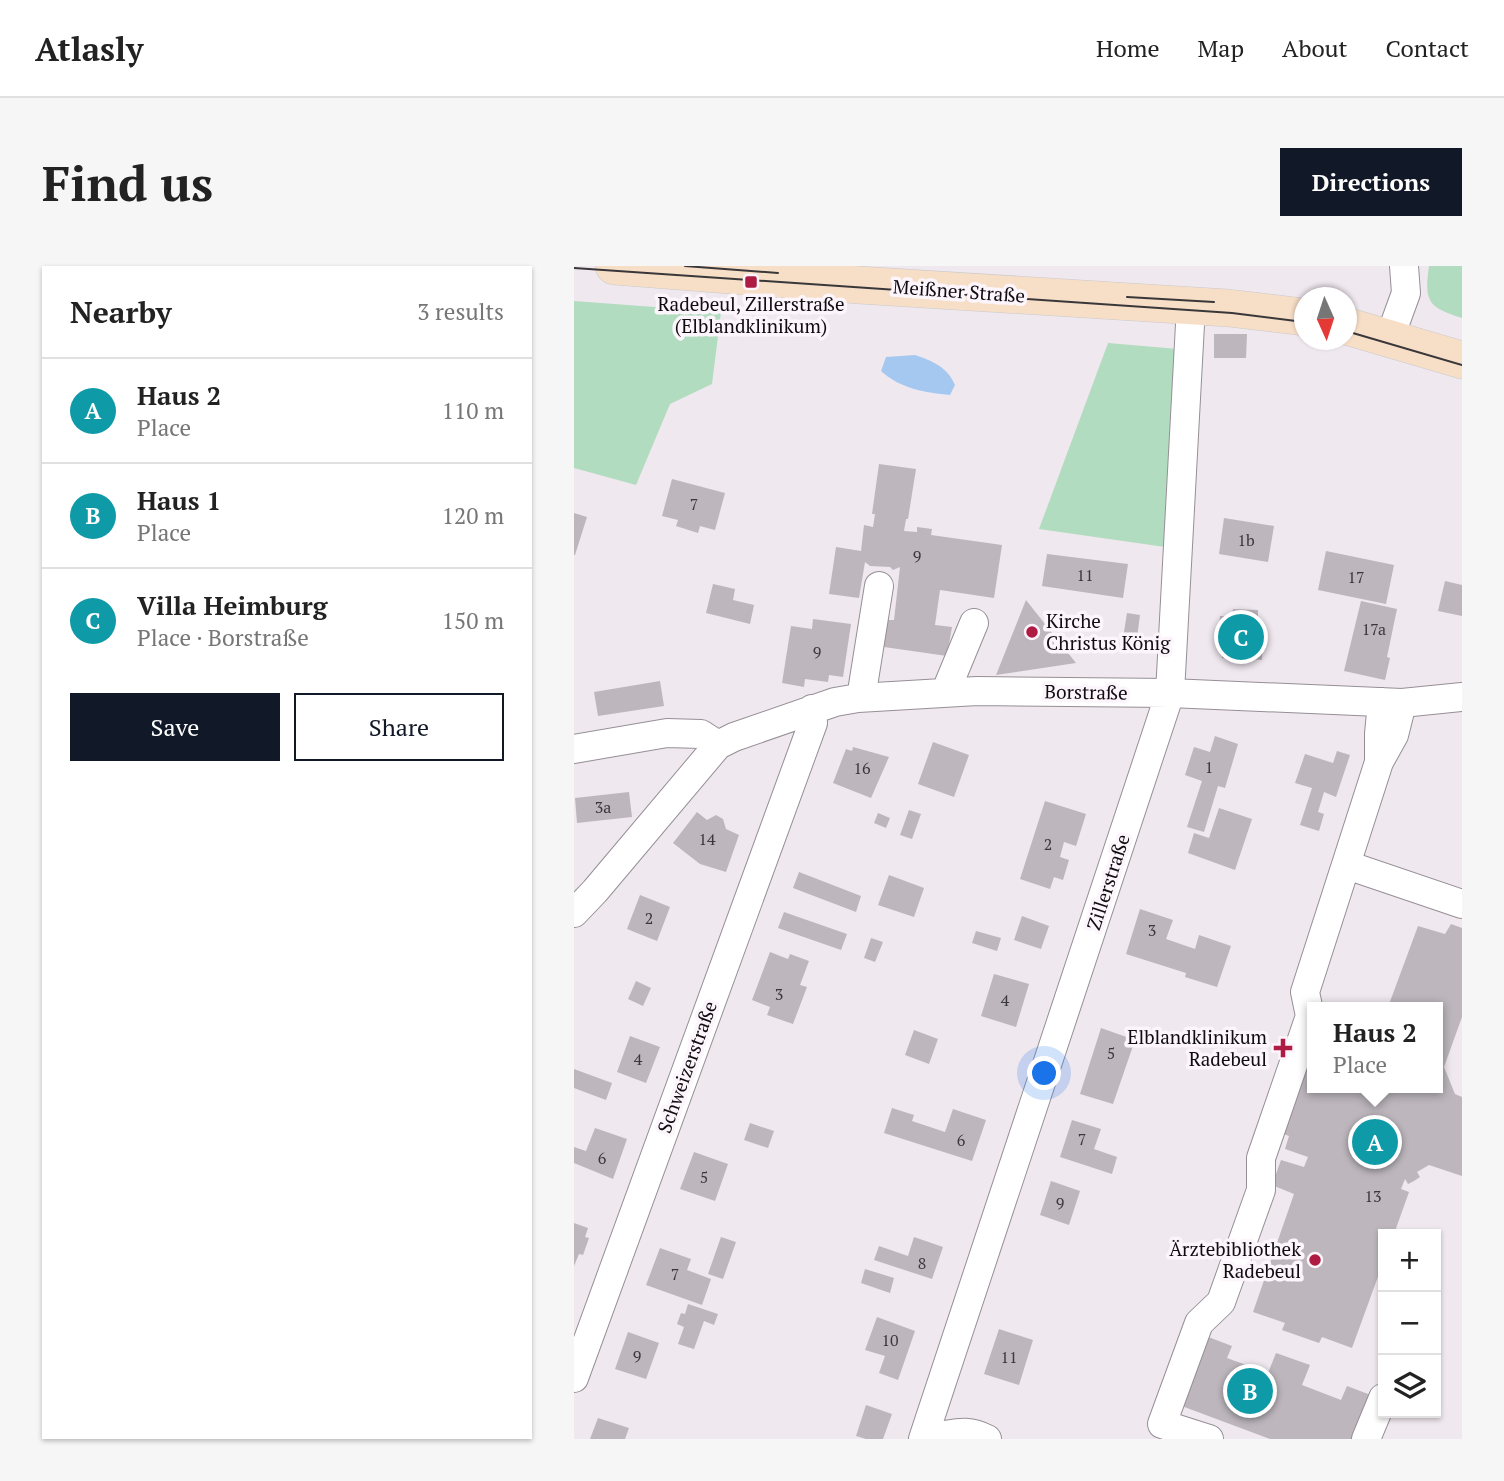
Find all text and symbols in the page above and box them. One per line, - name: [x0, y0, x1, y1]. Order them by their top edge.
- text: Atlasly: [35, 27, 143, 70]
- text: Home: [1096, 32, 1160, 64]
- text: Map: [1198, 32, 1244, 64]
- text: About: [1282, 32, 1348, 64]
- text: Contact: [1386, 32, 1469, 64]
- button: Directions: [1280, 148, 1462, 216]
- text: Find us: [42, 150, 213, 215]
- street label: Meißner Straße: [892, 273, 1026, 308]
- marker: Radebeul, Zillerstraße (Elblandklinikum): [743, 274, 759, 290]
- north arrow: [1294, 287, 1357, 350]
- place label: Radebeul, Zillerstraße (Elblandklinikum): [657, 291, 845, 338]
- text: Nearby: [70, 292, 172, 332]
- text: 3 results: [417, 296, 504, 327]
- text: Haus 2: [137, 378, 221, 412]
- text: A: [85, 395, 101, 426]
- text: 110 m: [442, 395, 504, 426]
- text: Place: [137, 412, 191, 443]
- text: Haus 1: [137, 483, 221, 517]
- house number: 7: [690, 493, 698, 515]
- text: B: [86, 500, 100, 531]
- text: 120 m: [442, 500, 504, 531]
- text: Place: [137, 517, 191, 548]
- house number: 1b: [1237, 529, 1255, 551]
- house number: 9: [913, 545, 921, 567]
- house number: 11: [1076, 564, 1094, 586]
- house number: 17: [1347, 566, 1365, 588]
- text: Villa Heimburg: [137, 588, 327, 622]
- text: C: [86, 605, 101, 636]
- text: 150 m: [442, 605, 504, 636]
- place label: Kirche Christus König: [1046, 608, 1171, 655]
- pin: C: [1218, 611, 1264, 663]
- house number: 17a: [1362, 618, 1386, 640]
- text: Place · Borstraße: [137, 622, 309, 653]
- marker: Kirche Christus König: [1024, 624, 1040, 640]
- house number: 9: [813, 641, 821, 663]
- street label: Borstraße: [1044, 678, 1128, 705]
- button: Save: [70, 693, 280, 761]
- button: Share: [294, 693, 504, 761]
- house number: 1: [1205, 756, 1213, 778]
- house number: 16: [853, 757, 871, 779]
- house number: 3a: [595, 796, 611, 818]
- house number: 14: [698, 828, 716, 850]
- street label: Zillerstraße: [1080, 831, 1135, 933]
- house number: 2: [1044, 833, 1052, 855]
- house number: 2: [645, 907, 653, 929]
- house number: 3: [1148, 919, 1156, 941]
- house number: 3: [775, 983, 783, 1005]
- house number: 4: [1001, 989, 1010, 1011]
- street label: Schweizerstraße: [651, 997, 722, 1136]
- popup: [1307, 1002, 1443, 1093]
- text: Haus 2: [1333, 1015, 1417, 1049]
- place label: Elblandklinikum Radebeul: [1127, 1024, 1268, 1071]
- marker: Elblandklinikum Radebeul: [1273, 1038, 1293, 1058]
- house number: 5: [1107, 1042, 1115, 1064]
- house number: 4: [634, 1048, 643, 1070]
- text: Place: [1333, 1049, 1387, 1080]
- your location: [1027, 1056, 1061, 1090]
- pin: A: [1352, 1116, 1398, 1168]
- house number: 7: [1078, 1128, 1086, 1150]
- house number: 6: [957, 1129, 966, 1151]
- house number: 6: [598, 1147, 607, 1169]
- house number: 5: [700, 1166, 708, 1188]
- house number: 13: [1364, 1185, 1382, 1207]
- house number: 9: [1056, 1192, 1064, 1214]
- map controls: [1378, 1229, 1441, 1418]
- button: +: [1378, 1229, 1441, 1292]
- place label: Ärztebibliothek Radebeul: [1169, 1236, 1301, 1283]
- house number: 8: [918, 1252, 926, 1274]
- marker: Ärztebibliothek Radebeul: [1307, 1252, 1323, 1268]
- house number: 7: [671, 1263, 679, 1285]
- button: −: [1378, 1292, 1441, 1355]
- house number: 10: [881, 1329, 899, 1351]
- house number: 9: [633, 1345, 641, 1367]
- house number: 11: [1000, 1346, 1018, 1368]
- button: layers: [1378, 1355, 1441, 1418]
- pin: B: [1227, 1365, 1273, 1417]

